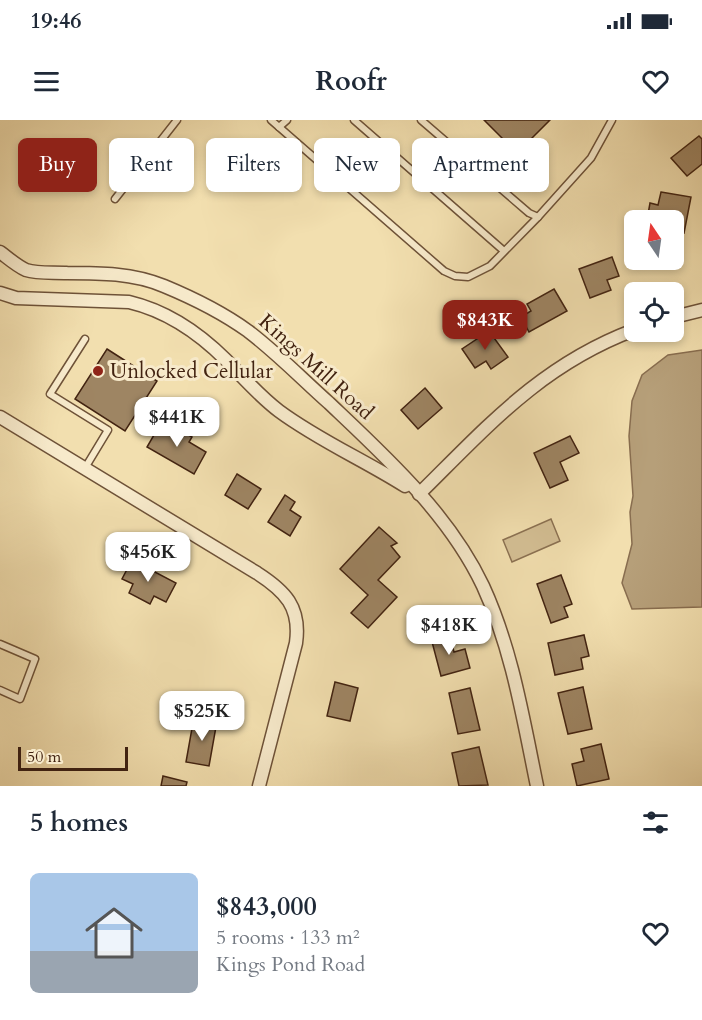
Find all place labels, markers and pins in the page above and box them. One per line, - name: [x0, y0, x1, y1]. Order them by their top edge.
- pin: $843K: [443, 300, 527, 351]
- place label: Unlocked Cellular: [110, 357, 273, 386]
- marker: Unlocked Cellular: [91, 364, 105, 378]
- pin: $441K: [135, 397, 219, 448]
- pin: $456K: [106, 532, 190, 583]
- pin: $418K: [407, 605, 491, 656]
- pin: $525K: [160, 691, 244, 742]

